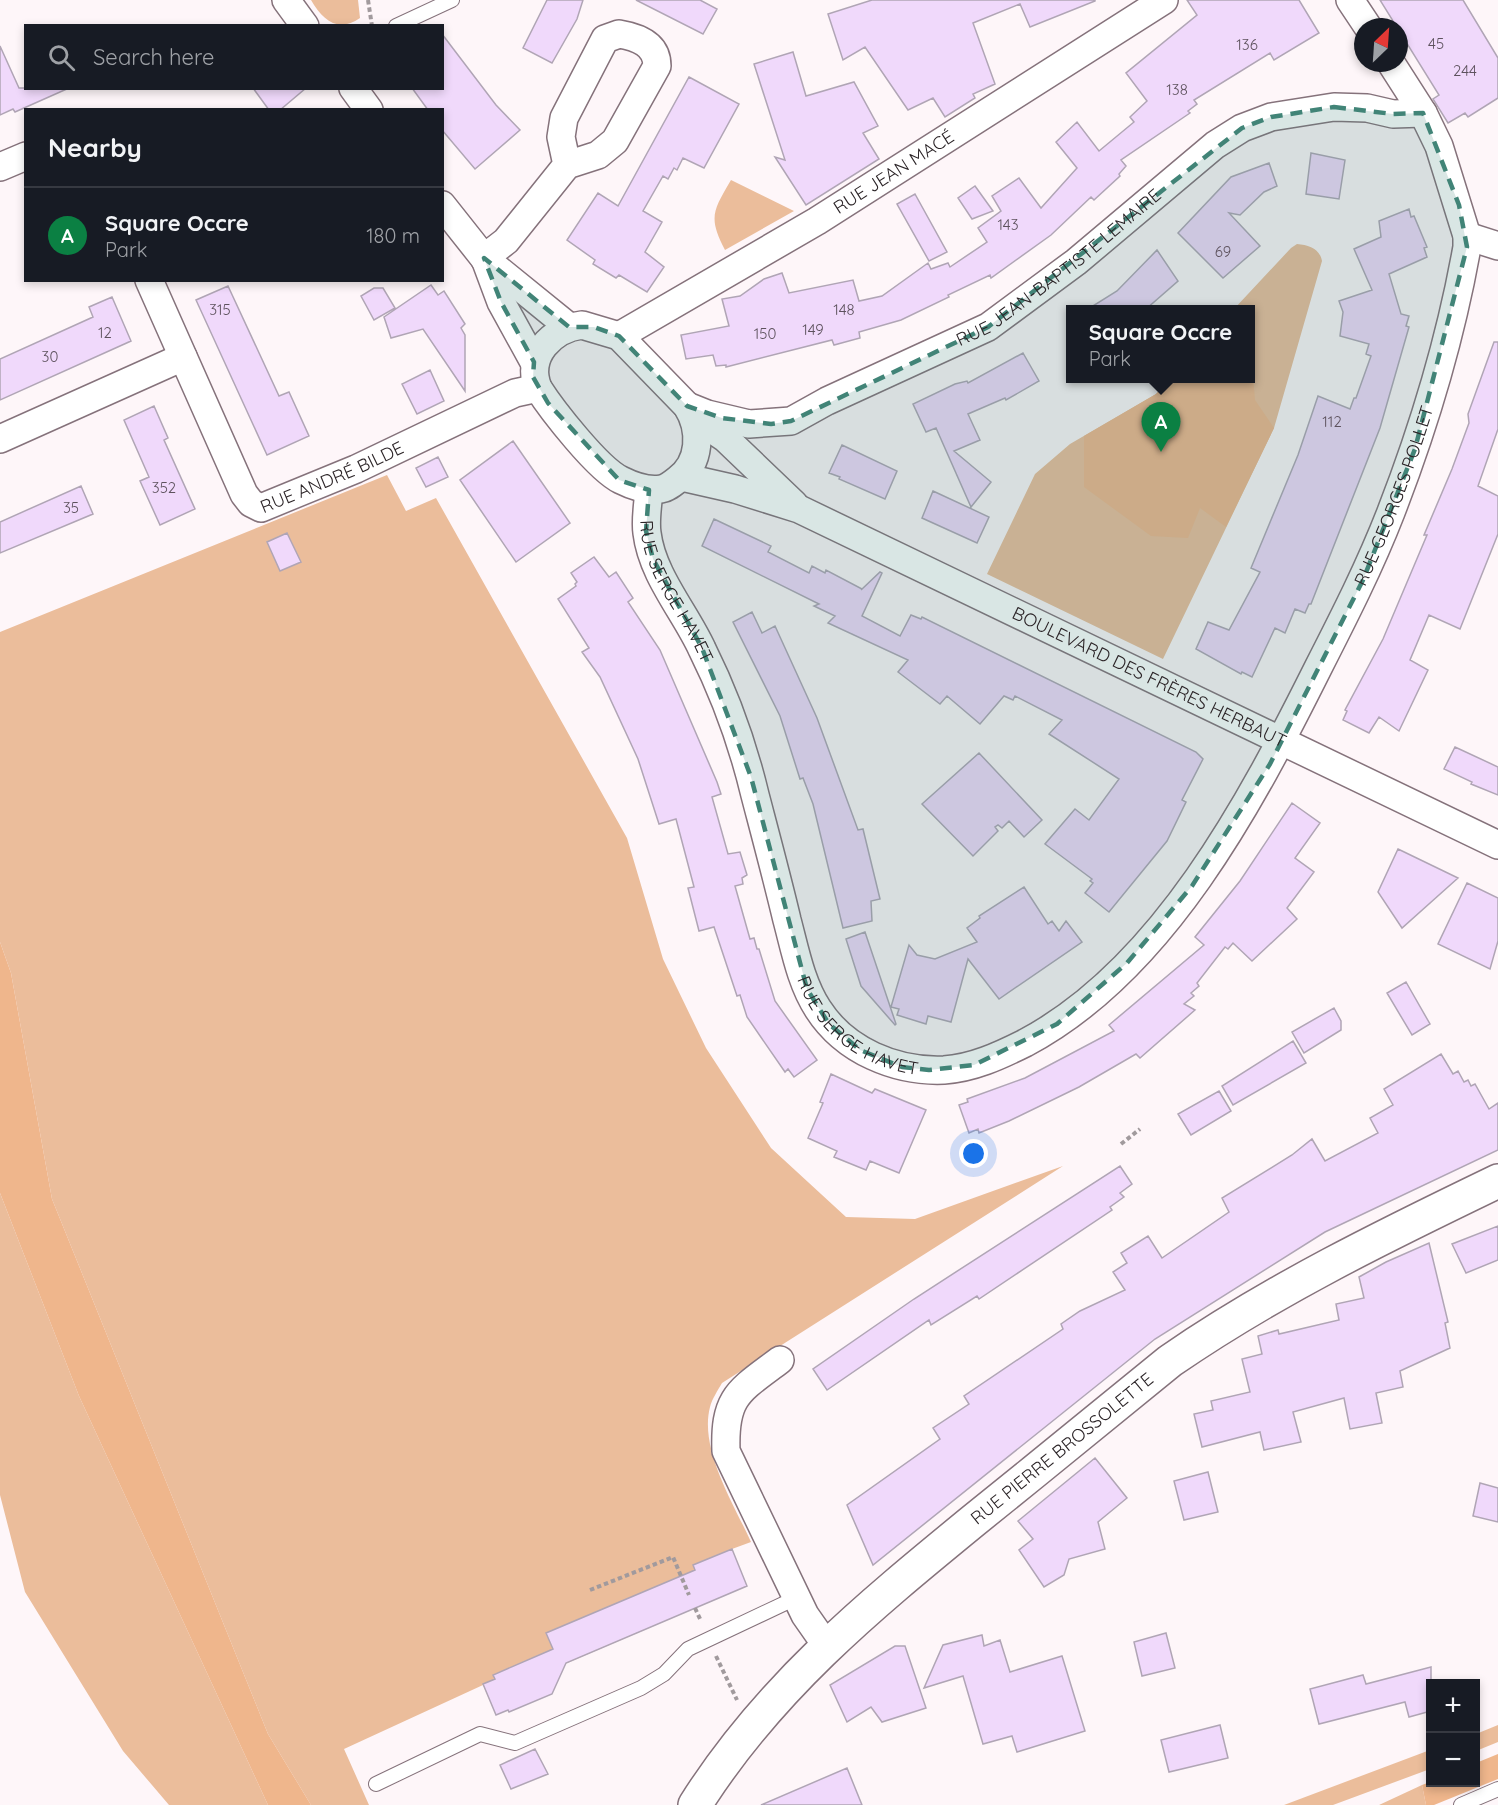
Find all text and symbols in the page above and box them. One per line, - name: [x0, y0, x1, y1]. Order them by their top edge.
- north arrow: [1354, 18, 1408, 72]
- search box: [24, 24, 444, 90]
- house number: 45: [1428, 34, 1444, 53]
- house number: 136: [1236, 35, 1258, 54]
- icon: search: [45, 41, 78, 74]
- text: Search here: [93, 43, 214, 71]
- house number: 244: [1453, 61, 1477, 80]
- house number: 138: [1166, 80, 1188, 99]
- street label: RUE JEAN MACÉ: [829, 125, 958, 219]
- text: Nearby: [48, 131, 142, 164]
- street label: RUE JEAN-BAPTISTE LEMAIRE: [952, 183, 1166, 351]
- text: Square Occre: [105, 209, 249, 237]
- house number: 143: [997, 215, 1019, 234]
- text: A: [61, 223, 74, 248]
- text: 180 m: [366, 223, 420, 248]
- text: Park: [105, 237, 147, 262]
- house number: 69: [1215, 242, 1231, 261]
- house number: 315: [209, 300, 231, 319]
- house number: 148: [833, 300, 855, 319]
- popup: [1066, 305, 1255, 383]
- text: Square Occre: [1089, 318, 1232, 346]
- house number: 149: [802, 320, 824, 339]
- house number: 12: [98, 323, 112, 342]
- house number: 150: [754, 324, 776, 343]
- text: Park: [1089, 346, 1131, 371]
- house number: 30: [42, 347, 58, 366]
- pin: A: [1142, 402, 1180, 452]
- street label: RUE GEORGES POLLET: [1349, 403, 1438, 589]
- house number: 112: [1322, 412, 1342, 431]
- street label: RUE ANDRÉ BILDE: [257, 436, 407, 518]
- house number: 352: [152, 478, 176, 497]
- house number: 35: [63, 498, 79, 517]
- street label: RUE SERGE HAVET: [635, 520, 719, 666]
- street label: BOULEVARD DES FRÈRES HERBAUT: [1009, 601, 1290, 753]
- street label: RUE SERGE HAVET: [792, 973, 920, 1080]
- your location: [959, 1139, 988, 1168]
- street label: RUE PIERRE BROSSOLETTE: [966, 1367, 1158, 1529]
- map controls: [1426, 1679, 1480, 1787]
- button: +: [1426, 1679, 1480, 1733]
- button: −: [1426, 1733, 1480, 1787]

